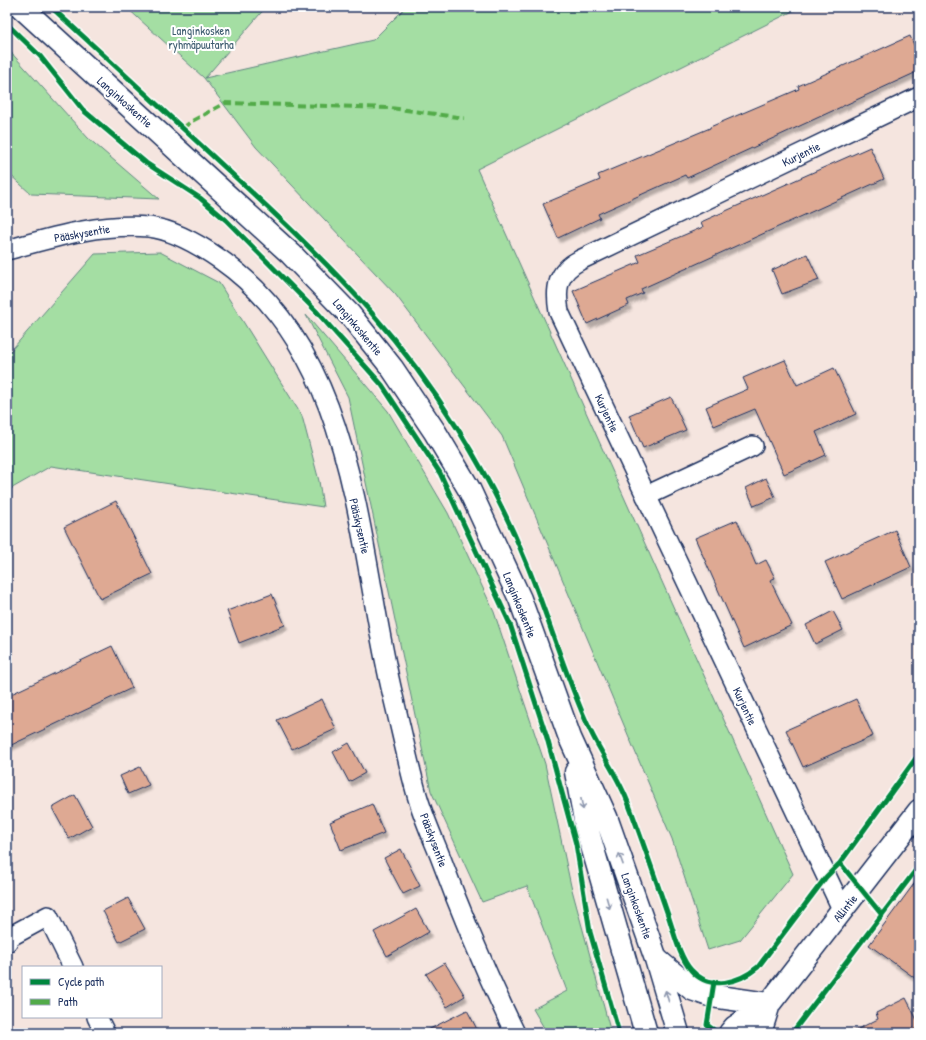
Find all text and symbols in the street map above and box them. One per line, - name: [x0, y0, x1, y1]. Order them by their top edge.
- park label: Langinkosken ryhmäpuutarha: [168, 22, 234, 53]
- street label: Langinkoskentie: [94, 73, 157, 132]
- street label: Kurjentie: [779, 137, 823, 170]
- street label: Pääskysentie: [53, 220, 111, 246]
- street label: Langinkoskentie: [329, 295, 387, 359]
- street label: Kurjentie: [591, 391, 623, 435]
- street label: Pääskysentie: [345, 497, 375, 556]
- street label: Langinkoskentie: [499, 570, 541, 640]
- street label: Kurjentie: [729, 684, 761, 728]
- one-way arrow: [578, 797, 586, 810]
- street label: Pääskysentie: [416, 811, 452, 870]
- one-way arrow: [617, 853, 624, 866]
- street label: Langinkoskentie: [617, 871, 657, 942]
- street label: Allintie: [829, 890, 861, 925]
- one-way arrow: [605, 896, 612, 909]
- legend: [22, 966, 162, 1018]
- text: Cycle path: [58, 973, 104, 990]
- one-way arrow: [663, 989, 670, 1002]
- text: Path: [58, 993, 78, 1010]

